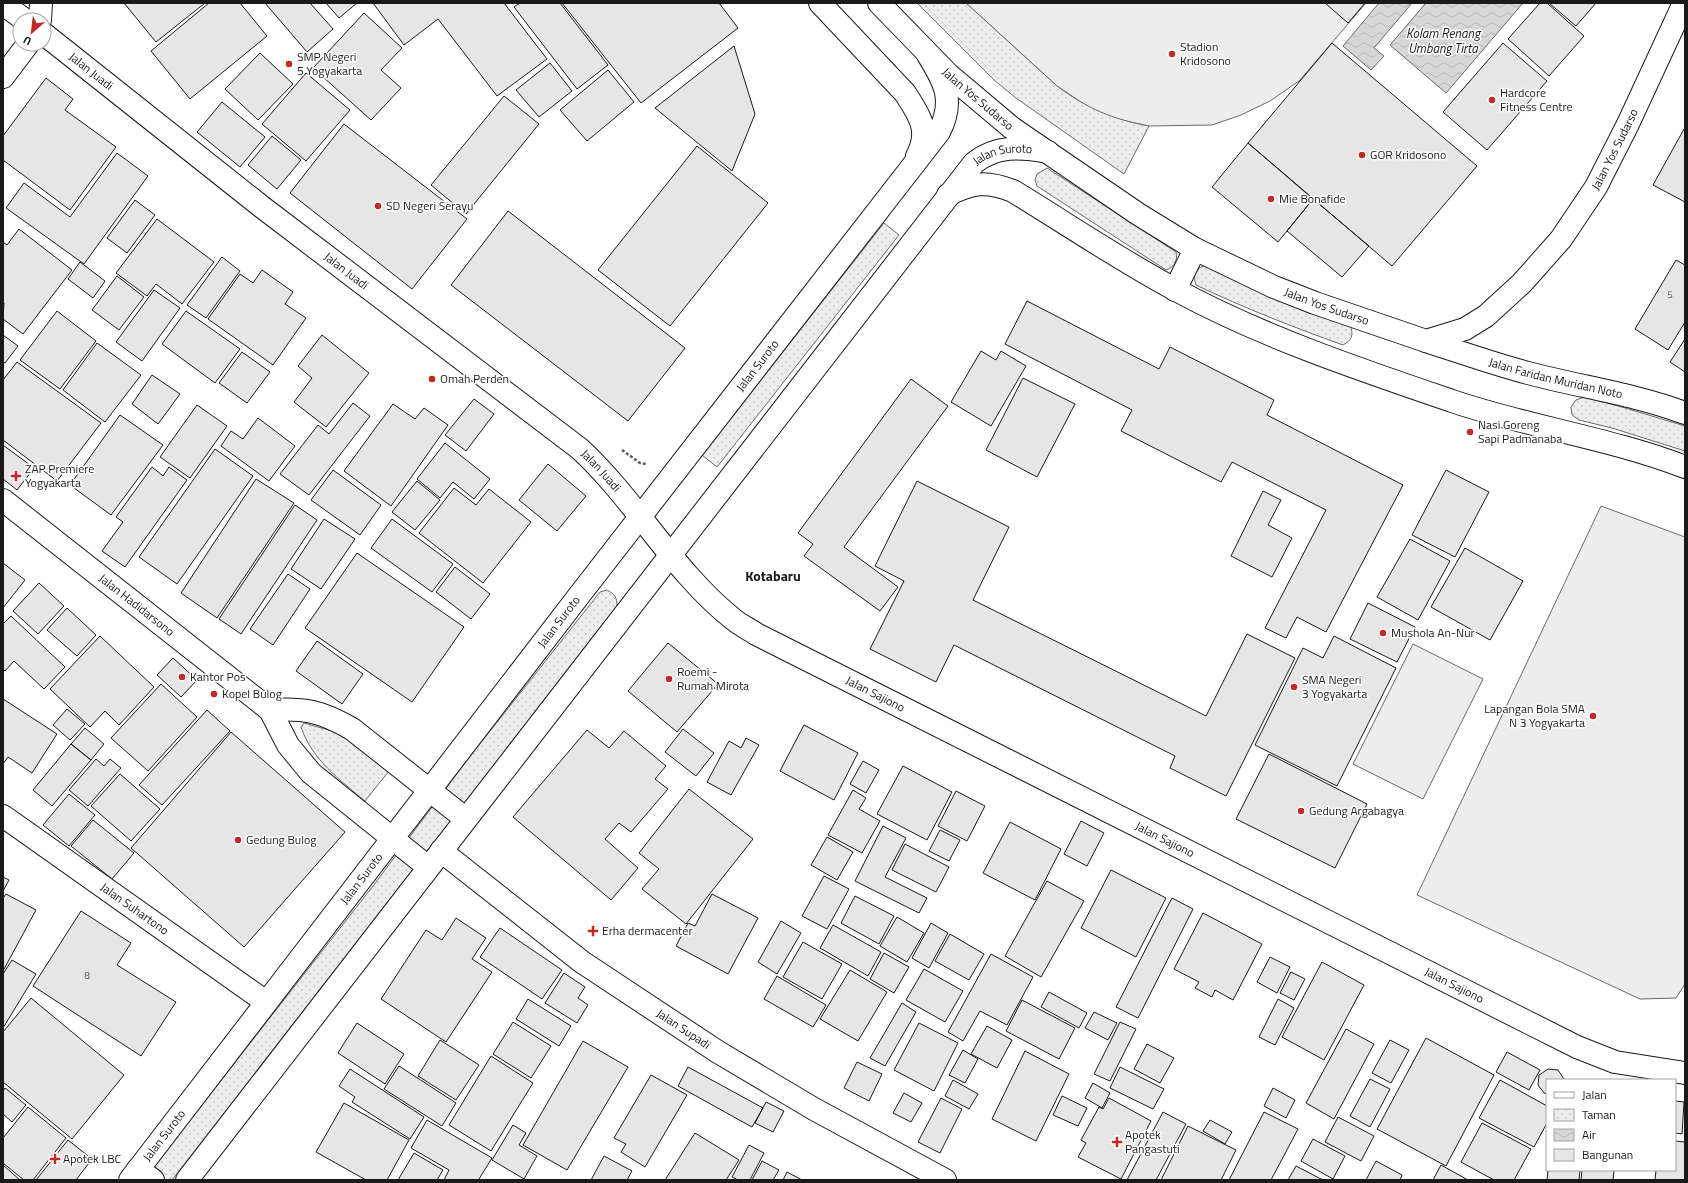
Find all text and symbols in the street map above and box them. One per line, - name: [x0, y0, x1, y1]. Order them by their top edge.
- north arrow: [12, 12, 52, 52]
- water label: Kolam Renang Umbang Tirta: [1406, 23, 1482, 58]
- text: U: [20, 32, 34, 50]
- place label: Stadion Kridosono: [1180, 37, 1231, 70]
- street label: Jalan Juadi: [65, 47, 118, 95]
- place label: SMP Negeri 5 Yogyakarta: [297, 47, 362, 80]
- marker: Stadion Kridosono: [1167, 49, 1177, 59]
- marker: SMP Negeri 5 Yogyakarta: [284, 59, 294, 69]
- street label: Jalan Yos Sudarso: [938, 63, 1018, 135]
- place label: Hardcore Fitness Centre: [1500, 83, 1573, 116]
- marker: Hardcore Fitness Centre: [1487, 95, 1497, 105]
- street label: Jalan Yos Sudarso: [1586, 105, 1643, 194]
- street label: Jalan Suroto: [968, 138, 1033, 170]
- place label: GOR Kridosono: [1370, 145, 1446, 164]
- marker: GOR Kridosono: [1357, 150, 1367, 160]
- place label: Mie Bonafide: [1279, 189, 1346, 208]
- marker: Mie Bonafide: [1266, 194, 1276, 204]
- place label: SD Negeri Serayu: [386, 196, 473, 215]
- marker: SD Negeri Serayu: [373, 201, 383, 211]
- street label: Jalan Juadi: [320, 247, 373, 294]
- street label: Jalan Yos Sudarso: [1282, 282, 1372, 330]
- house number: 5: [1667, 287, 1673, 302]
- street label: Jalan Suroto: [731, 335, 783, 395]
- street label: Jalan Faridan Muridan Noto: [1486, 352, 1625, 403]
- place label: Omah Perden: [440, 369, 509, 388]
- marker: Omah Perden: [427, 374, 437, 384]
- place label: Nasi Goreng Sapi Padmanaba: [1478, 415, 1562, 448]
- marker: Nasi Goreng Sapi Padmanaba: [1465, 427, 1475, 437]
- street label: Jalan Juadi: [577, 445, 626, 496]
- place label: ZAP Premiere Yogyakarta: [25, 459, 94, 492]
- marker: ZAP Premiere Yogyakarta: [10, 470, 22, 482]
- district label: Kotabaru: [745, 565, 801, 586]
- street label: Jalan Hadidarsono: [95, 569, 179, 641]
- street label: Jalan Suroto: [532, 591, 585, 651]
- place label: Mushola An-Nur: [1391, 623, 1475, 642]
- marker: Mushola An-Nur: [1378, 628, 1388, 638]
- place label: Roemi - Rumah Mirota: [677, 662, 749, 695]
- place label: Kantor Pos: [190, 667, 246, 686]
- place label: SMA Negeri 3 Yogyakarta: [1302, 670, 1367, 703]
- street label: Jalan Sajiono: [843, 671, 909, 716]
- marker: Kantor Pos: [177, 672, 187, 682]
- marker: Roemi - Rumah Mirota: [664, 674, 674, 684]
- marker: SMA Negeri 3 Yogyakarta: [1289, 682, 1299, 692]
- place label: Kopel Bulog: [222, 684, 282, 703]
- marker: Kopel Bulog: [209, 689, 219, 699]
- place label: Lapangan Bola SMA N 3 Yogyakarta: [1484, 699, 1585, 732]
- marker: Lapangan Bola SMA N 3 Yogyakarta: [1588, 711, 1598, 721]
- place label: Gedung Argabagya: [1309, 801, 1404, 820]
- marker: Gedung Argabagya: [1296, 806, 1306, 816]
- street label: Jalan Sajiono: [1132, 816, 1198, 862]
- place label: Gedung Bulog: [246, 830, 316, 849]
- marker: Gedung Bulog: [233, 835, 243, 845]
- street label: Jalan Suroto: [335, 848, 387, 908]
- street label: Jalan Suhartono: [96, 878, 173, 939]
- place label: Erha dermacenter: [602, 921, 693, 940]
- marker: Erha dermacenter: [587, 925, 599, 937]
- street label: Jalan Sajiono: [1421, 962, 1487, 1008]
- house number: 8: [84, 968, 90, 983]
- street label: Jalan Supadi: [653, 1004, 715, 1054]
- legend: [1546, 1079, 1676, 1171]
- text: Jalan: [1582, 1085, 1607, 1104]
- street label: Jalan Suroto: [138, 1105, 190, 1165]
- text: Taman: [1582, 1105, 1616, 1124]
- place label: Apotek Pangastuti: [1125, 1125, 1180, 1158]
- text: Air: [1582, 1125, 1596, 1144]
- marker: Apotek Pangastuti: [1112, 1137, 1122, 1147]
- text: Bangunan: [1582, 1145, 1633, 1164]
- place label: Apotek LBC: [63, 1149, 122, 1168]
- marker: Apotek LBC: [50, 1154, 60, 1164]

